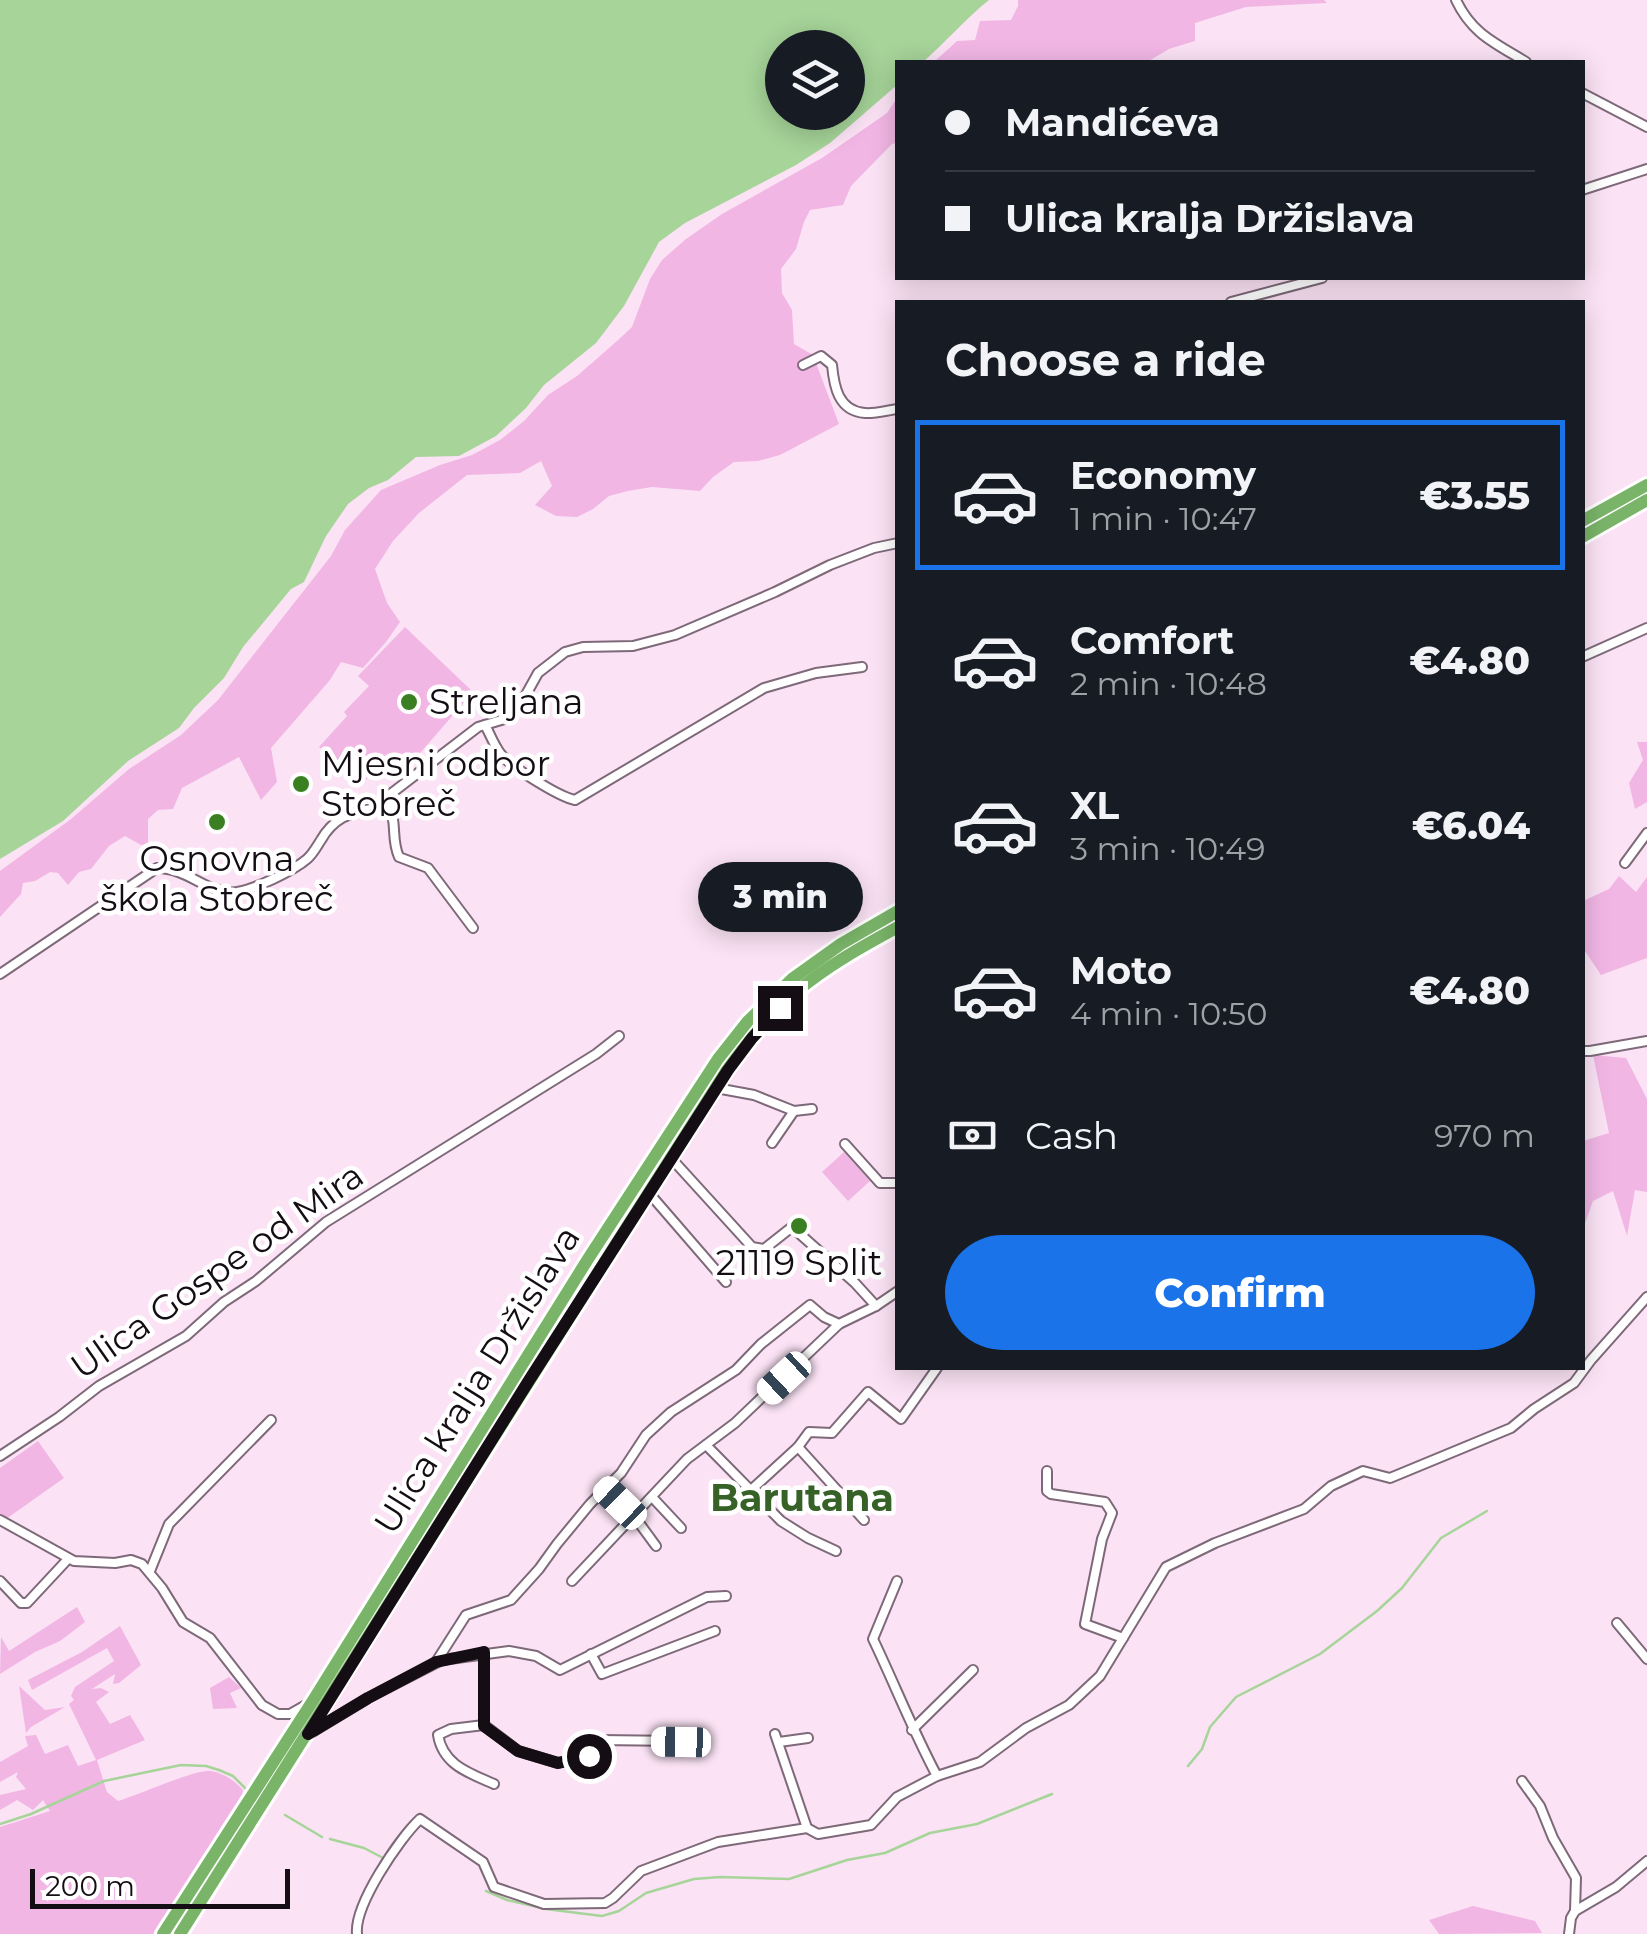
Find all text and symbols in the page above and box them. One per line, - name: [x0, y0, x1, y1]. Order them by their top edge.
- map controls: [765, 30, 865, 130]
- button: layers: [765, 30, 865, 130]
- text: Mandićeva: [1005, 99, 1220, 146]
- text: Ulica kralja Držislava: [1005, 195, 1415, 242]
- text: Choose a ride: [945, 332, 1266, 387]
- icon: car: [950, 450, 1040, 540]
- text: Economy: [1070, 452, 1256, 499]
- text: €3.55: [1419, 472, 1530, 519]
- text: 1 min · 10:47: [1070, 499, 1257, 538]
- icon: car: [950, 615, 1040, 705]
- text: Comfort: [1070, 617, 1234, 664]
- text: €4.80: [1409, 637, 1530, 684]
- text: 2 min · 10:48: [1070, 664, 1267, 703]
- place label: Streljana: [429, 680, 583, 723]
- marker: Streljana: [398, 691, 420, 713]
- place label: Mjesni odbor Stobreč: [321, 742, 551, 825]
- marker: Mjesni odbor Stobreč: [290, 773, 312, 795]
- icon: car: [950, 780, 1040, 870]
- text: XL: [1070, 782, 1119, 829]
- text: €6.04: [1412, 802, 1530, 849]
- marker: Osnovna škola Stobreč: [206, 811, 228, 833]
- text: 3 min · 10:49: [1070, 829, 1265, 868]
- place label: Osnovna škola Stobreč: [100, 837, 334, 920]
- callout: 3 min: [698, 863, 862, 933]
- text: 3 min: [733, 877, 828, 916]
- icon: car: [950, 945, 1040, 1035]
- text: Moto: [1070, 947, 1172, 994]
- text: €4.80: [1409, 967, 1530, 1014]
- route end: [758, 986, 803, 1031]
- text: 4 min · 10:50: [1070, 994, 1267, 1033]
- icon: cash: [945, 1108, 1000, 1163]
- text: Cash: [1025, 1112, 1118, 1159]
- text: 970 m: [1434, 1116, 1535, 1155]
- street label: Ulica Gospe od Mira: [62, 1153, 371, 1388]
- marker: 21119 Split: [788, 1215, 810, 1237]
- street label: Ulica kralja Držislava: [364, 1218, 589, 1542]
- button: Confirm: [945, 1235, 1535, 1350]
- place label: 21119 Split: [716, 1241, 882, 1284]
- car: [752, 1347, 816, 1409]
- car: [588, 1471, 652, 1535]
- district label: Barutana: [710, 1474, 894, 1521]
- car: [651, 1726, 711, 1758]
- route start: [567, 1734, 612, 1779]
- scale bar: [30, 1864, 290, 1908]
- text: 200 m: [45, 1869, 135, 1903]

